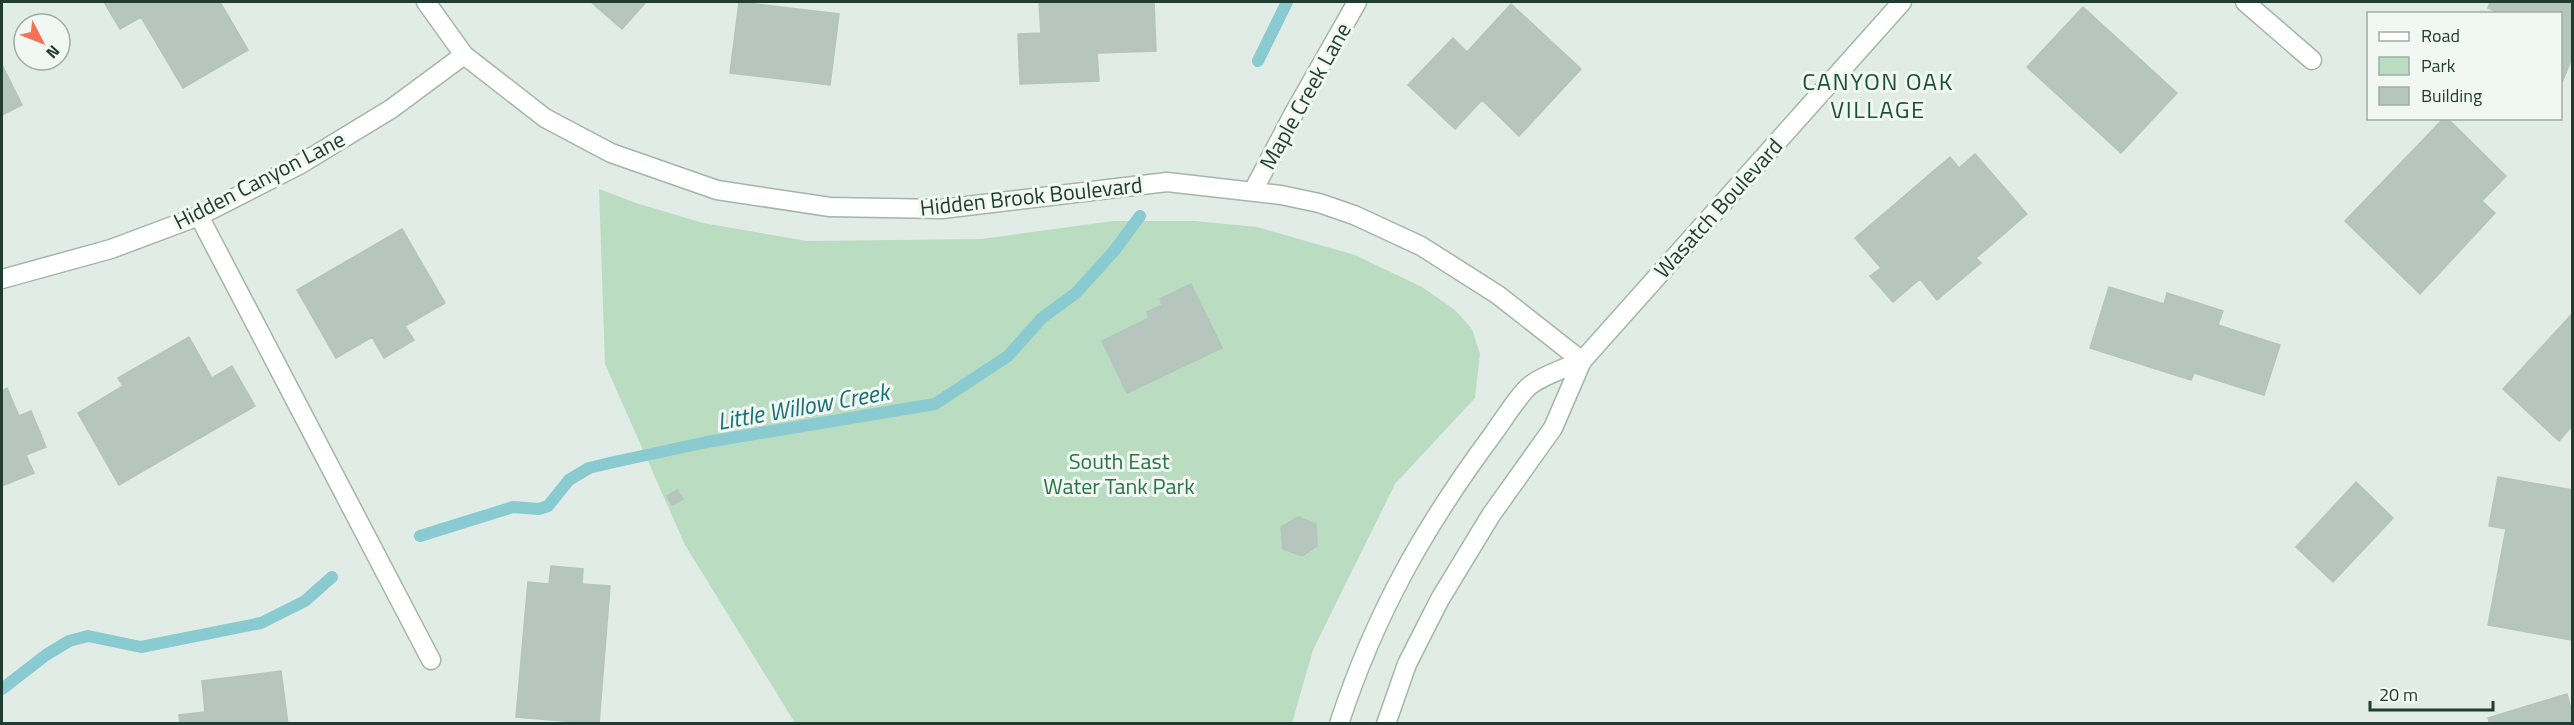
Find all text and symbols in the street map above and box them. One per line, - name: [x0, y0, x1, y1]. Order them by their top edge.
- north arrow: [12, 12, 72, 72]
- legend: [2367, 12, 2562, 120]
- street label: Maple Creek Lane: [1251, 16, 1359, 176]
- text: Road: [2421, 22, 2460, 49]
- text: N: [41, 40, 66, 64]
- text: Park: [2421, 52, 2456, 79]
- district label: CANYON OAK VILLAGE: [1802, 63, 1954, 127]
- text: Building: [2421, 82, 2482, 109]
- street label: Hidden Canyon Lane: [167, 122, 351, 238]
- street label: Wasatch Boulevard: [1646, 130, 1790, 286]
- street label: Hidden Brook Boulevard: [918, 167, 1144, 225]
- water label: Little Willow Creek: [714, 373, 895, 439]
- park label: South East Water Tank Park: [1043, 444, 1195, 503]
- scale bar: [2370, 674, 2493, 712]
- text: 20 m: [2379, 681, 2418, 708]

